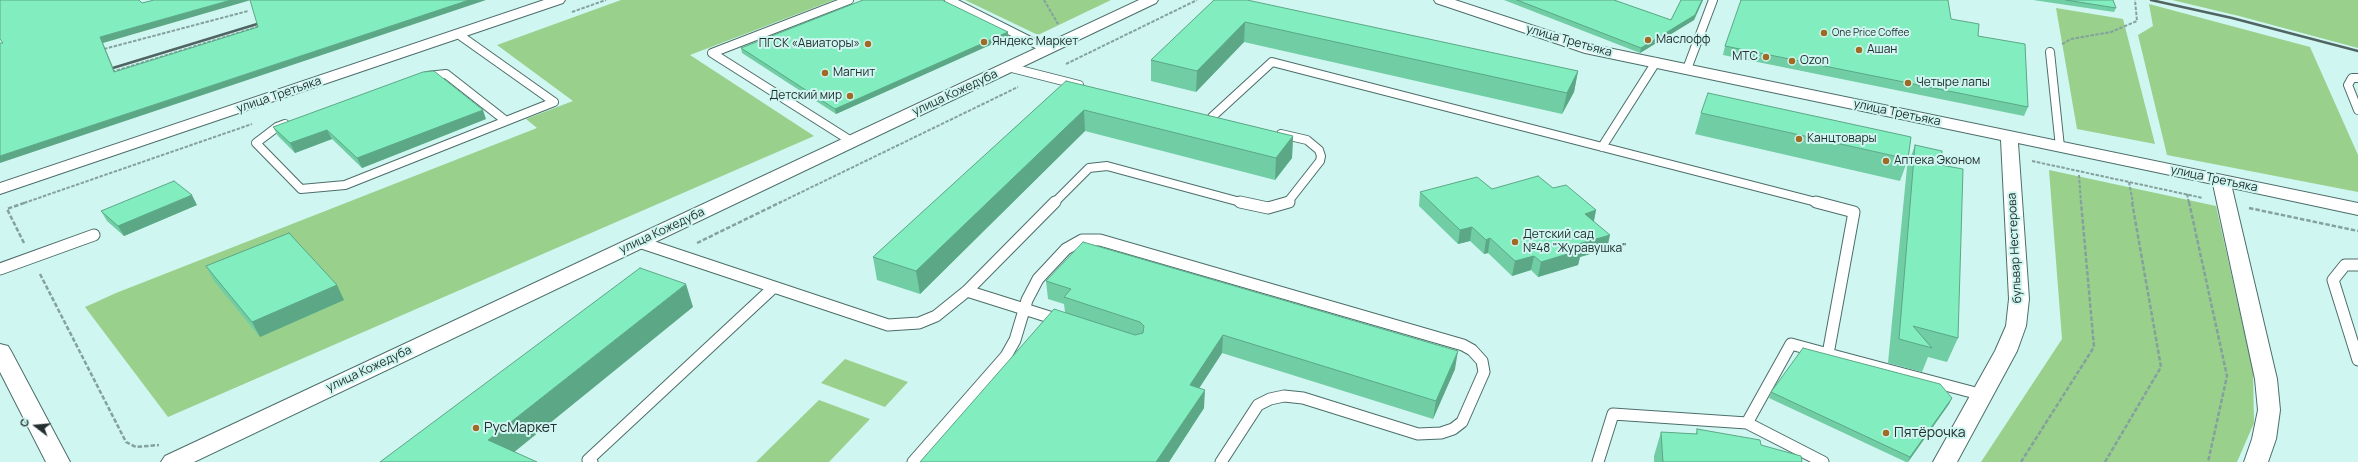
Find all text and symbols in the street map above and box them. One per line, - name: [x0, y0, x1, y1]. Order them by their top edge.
- street label: улица Третьяка: [1524, 22, 1614, 60]
- place label: One Price Coffee: [1832, 27, 1909, 39]
- marker: One Price Coffee: [1819, 28, 1829, 38]
- place label: Маслофф: [1656, 33, 1710, 47]
- place label: Яндекс Маркет: [992, 35, 1078, 49]
- marker: Маслофф: [1643, 35, 1653, 45]
- place label: ПГСК «Авиаторы»: [759, 37, 860, 51]
- marker: Яндекс Маркет: [979, 37, 989, 47]
- marker: ПГСК «Авиаторы»: [863, 39, 873, 49]
- place label: Ашан: [1867, 43, 1897, 57]
- marker: Ашан: [1854, 45, 1864, 55]
- place label: МТС: [1732, 50, 1758, 64]
- marker: МТС: [1761, 52, 1771, 62]
- place label: Ozon: [1800, 54, 1829, 68]
- marker: Ozon: [1787, 56, 1797, 66]
- place label: Магнит: [833, 66, 875, 80]
- street label: улица Кожедуба: [910, 67, 1000, 119]
- marker: Магнит: [820, 68, 830, 78]
- street label: улица Третьяка: [235, 74, 323, 116]
- place label: Четыре лапы: [1916, 76, 1990, 90]
- marker: Четыре лапы: [1903, 78, 1913, 88]
- place label: Детский мир: [769, 89, 842, 103]
- marker: Детский мир: [845, 91, 855, 101]
- street label: улица Третьяка: [1852, 97, 1942, 129]
- place label: Канцтовары: [1807, 132, 1877, 146]
- marker: Канцтовары: [1794, 134, 1804, 144]
- place label: Аптека Эконом: [1894, 154, 1980, 168]
- marker: Аптека Эконом: [1881, 156, 1891, 166]
- street label: улица Третьяка: [2169, 163, 2259, 195]
- street label: бульвар Нестерова: [2005, 192, 2025, 304]
- street label: улица Кожедуба: [617, 205, 707, 257]
- place label: Детский сад №48 "Журавушка": [1523, 228, 1627, 256]
- marker: Детский сад №48 "Журавушка": [1510, 237, 1520, 247]
- street label: улица Кожедуба: [324, 343, 414, 395]
- north arrow: [16, 406, 56, 446]
- text: С: [16, 417, 32, 429]
- place label: РусМаркет: [484, 420, 557, 436]
- marker: РусМаркет: [471, 423, 481, 433]
- place label: Пятёрочка: [1894, 425, 1966, 441]
- marker: Пятёрочка: [1881, 428, 1891, 438]

